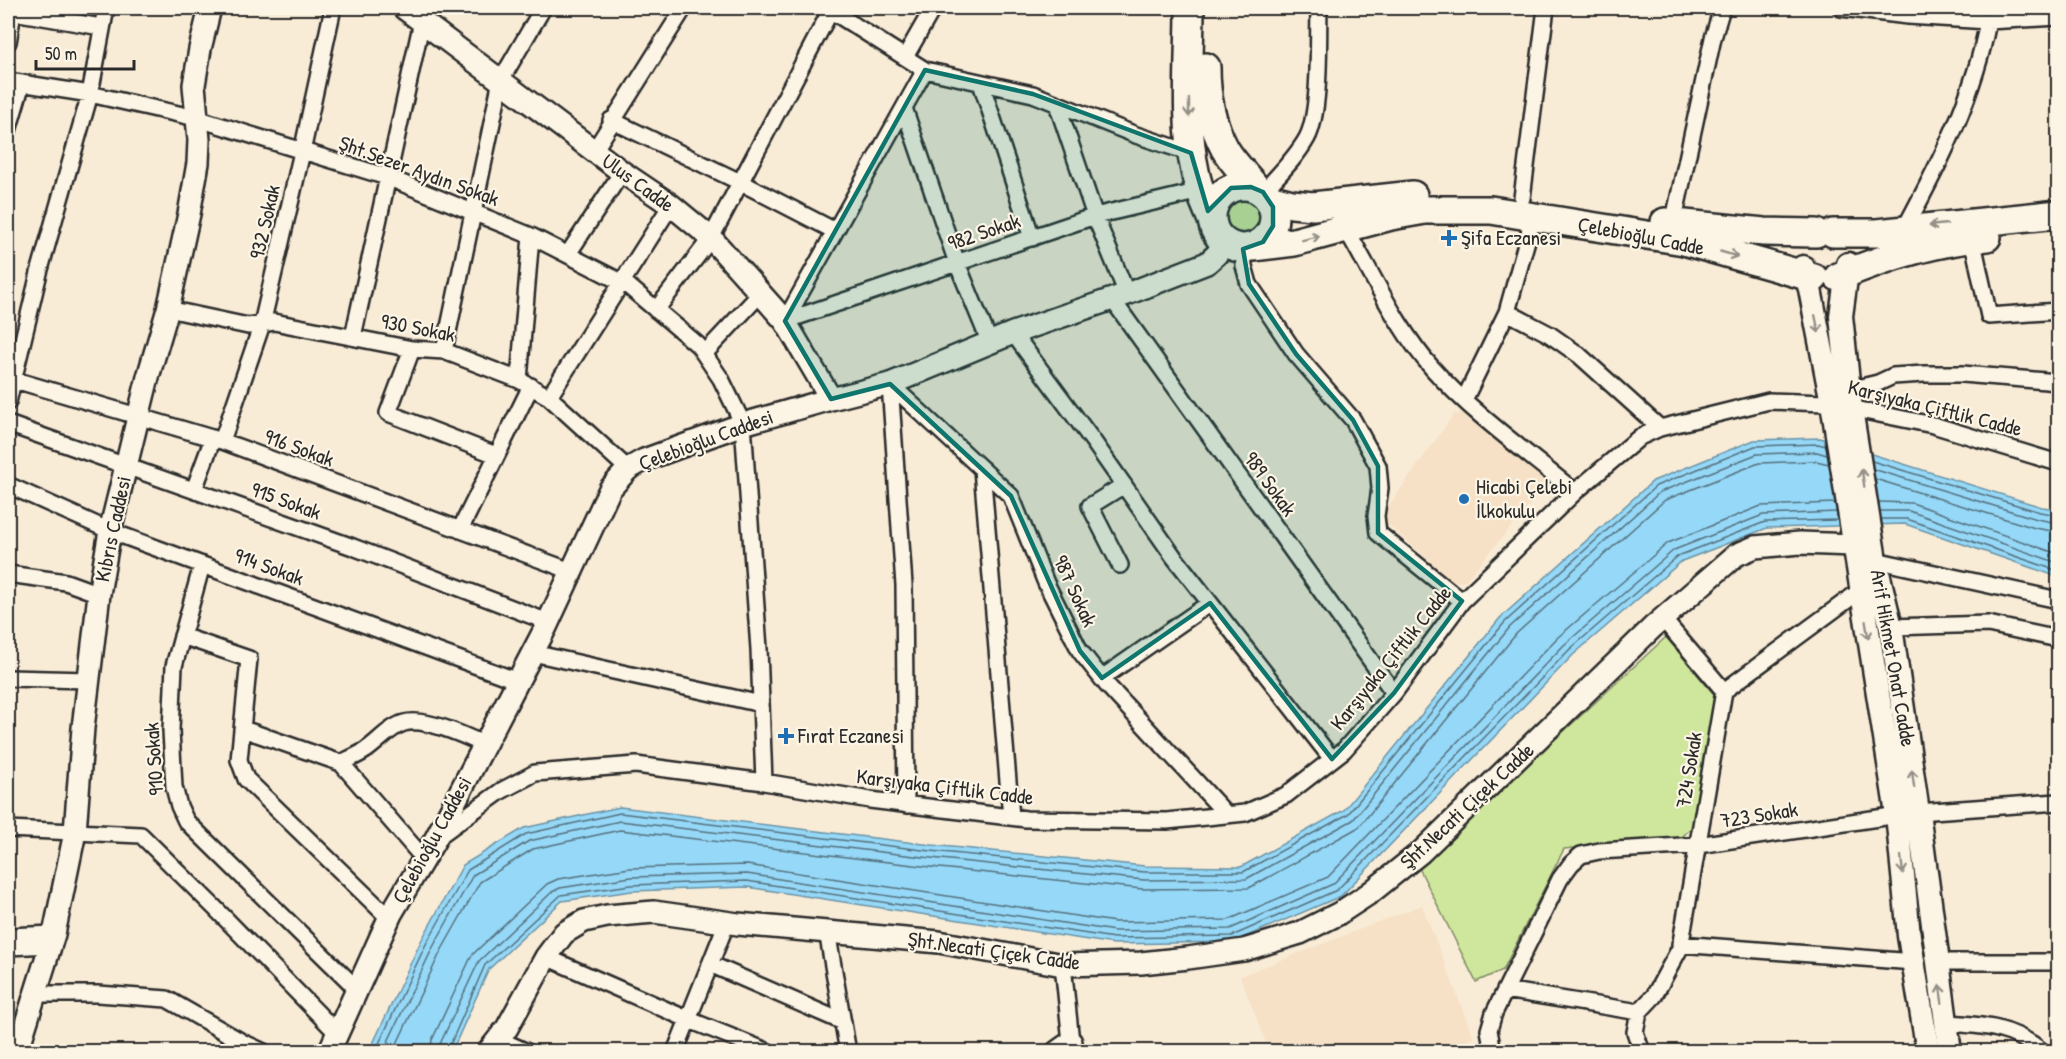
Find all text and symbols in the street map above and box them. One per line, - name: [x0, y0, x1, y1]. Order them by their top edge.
- scale bar: [36, 33, 134, 71]
- text: 50 m: [45, 41, 77, 66]
- one-way arrow: [1184, 97, 1195, 117]
- street label: Şht.Sezer Aydın Sokak: [335, 128, 504, 213]
- street label: Ulus Cadde: [596, 146, 680, 219]
- street label: 932 Sokak: [242, 182, 287, 262]
- street label: 982 Sokak: [944, 205, 1024, 257]
- street label: Çelebioğlu Cadde: [1575, 209, 1707, 262]
- one-way arrow: [1928, 220, 1948, 231]
- place label: Şifa Eczanesi: [1461, 223, 1561, 252]
- one-way arrow: [1301, 231, 1320, 243]
- marker: Şifa Eczanesi: [1442, 231, 1456, 245]
- one-way arrow: [1719, 249, 1738, 260]
- street label: 930 Sokak: [378, 306, 458, 349]
- one-way arrow: [1811, 314, 1823, 333]
- street label: Karşıyaka Çiftlik Cadde: [1845, 372, 2025, 443]
- street label: Çelebioğlu Caddesi: [635, 402, 777, 477]
- street label: 916 Sokak: [260, 422, 338, 474]
- street label: 989 Sokak: [1237, 446, 1304, 522]
- one-way arrow: [1857, 468, 1868, 488]
- place label: Hicabi Çelebi İlkokulu: [1476, 472, 1572, 525]
- street label: Kıbrıs Caddesi: [87, 473, 138, 584]
- street label: 915 Sokak: [247, 474, 326, 527]
- marker: Hicabi Çelebi İlkokulu: [1457, 492, 1471, 506]
- street label: 914 Sokak: [230, 541, 308, 593]
- street label: 987 Sokak: [1046, 550, 1105, 632]
- street label: Arif Hikmet Onat Cadde: [1864, 567, 1923, 749]
- street label: Karşıyaka Çiftlik Cadde: [1323, 579, 1458, 736]
- one-way arrow: [1862, 620, 1873, 640]
- street label: 910 Sokak: [136, 721, 171, 797]
- place label: Fırat Eczanesi: [797, 721, 904, 750]
- marker: Fırat Eczanesi: [779, 729, 793, 743]
- street label: 724 Sokak: [1668, 730, 1709, 810]
- street label: Şht.Necati Çiçek Cadde: [1393, 736, 1540, 875]
- street label: Karşıyaka Çiftlik Cadde: [855, 761, 1035, 812]
- one-way arrow: [1908, 770, 1919, 790]
- street label: Çelebioğlu Caddesi: [385, 771, 478, 908]
- street label: 723 Sokak: [1718, 794, 1800, 835]
- one-way arrow: [1897, 854, 1908, 874]
- street label: Şht.Necati Çiçek Cadde: [906, 924, 1082, 977]
- one-way arrow: [1936, 984, 1947, 1004]

